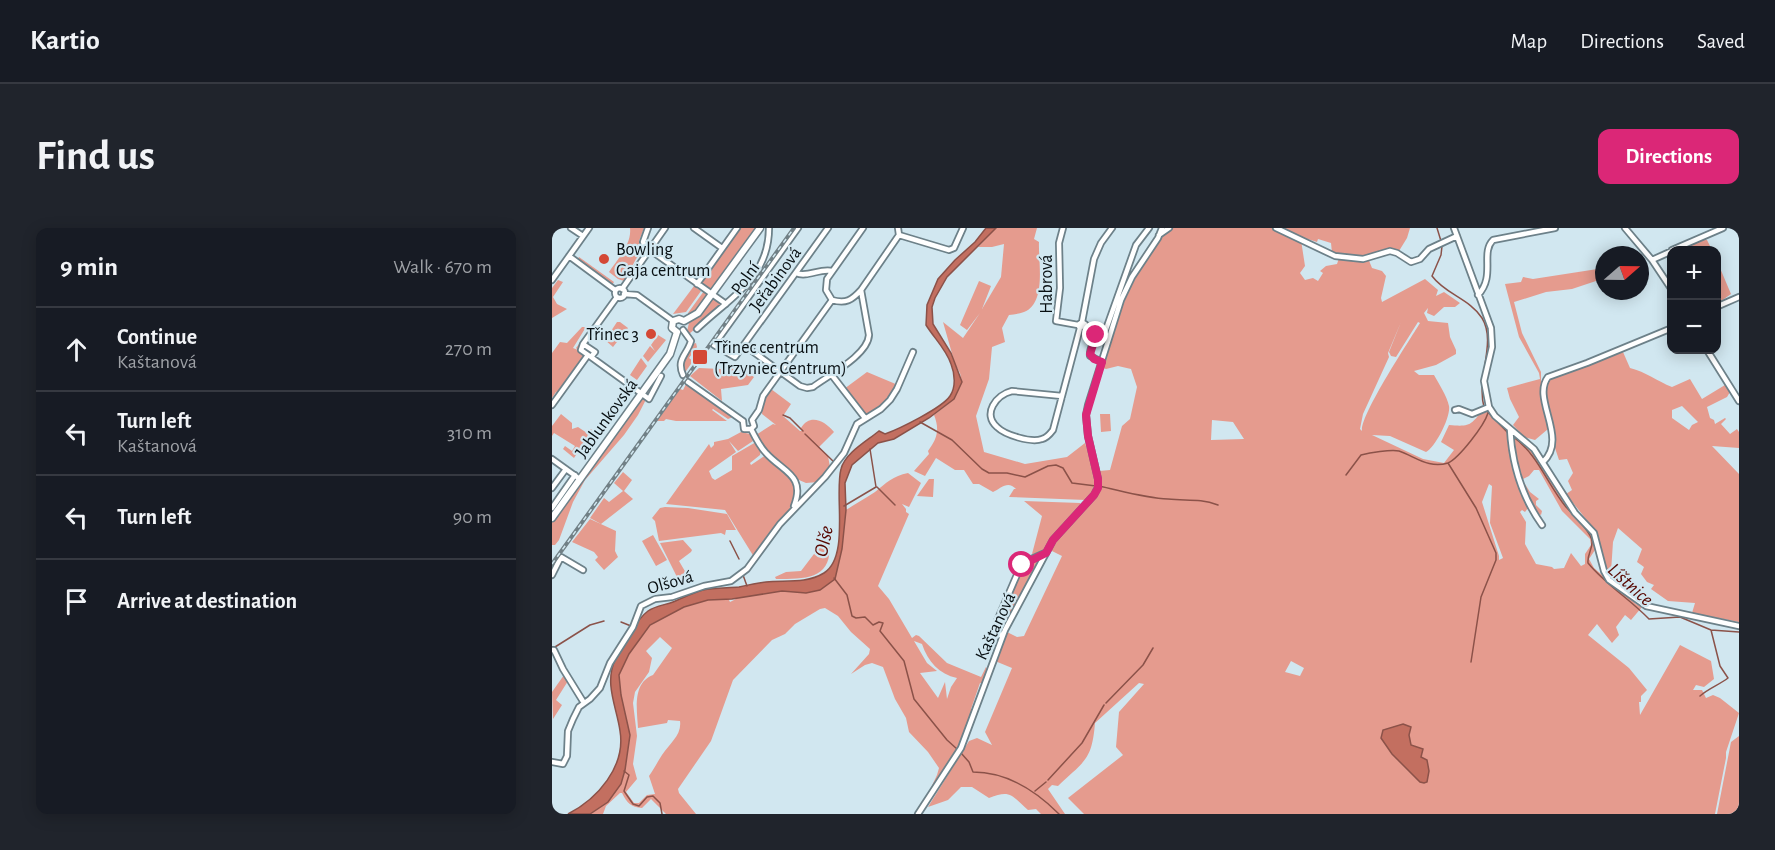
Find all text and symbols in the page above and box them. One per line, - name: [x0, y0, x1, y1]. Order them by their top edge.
- text: Kartio: [30, 27, 100, 55]
- text: Map: [1511, 31, 1547, 52]
- text: Directions: [1580, 31, 1664, 52]
- text: Saved: [1697, 31, 1745, 52]
- button: Directions: [1598, 129, 1739, 184]
- text: Find us: [36, 135, 155, 177]
- place label: Bowling Gaja centrum: [616, 241, 710, 280]
- street label: Jeřabinová: [747, 244, 805, 315]
- north arrow: [1595, 246, 1649, 300]
- map controls: [1667, 246, 1721, 354]
- button: +: [1667, 246, 1721, 300]
- marker: Bowling Gaja centrum: [597, 252, 611, 266]
- text: 9 min: [60, 254, 118, 280]
- street label: Habrová: [1038, 254, 1056, 314]
- text: Walk · 670 m: [393, 257, 492, 277]
- street label: Polní: [728, 258, 764, 298]
- button: −: [1667, 300, 1721, 354]
- route end: [1082, 321, 1108, 347]
- text: Continue: [117, 326, 197, 348]
- place label: Třinec 3: [586, 326, 639, 344]
- marker: Třinec 3: [644, 327, 658, 341]
- icon: ahead: [60, 333, 93, 366]
- text: 270 m: [445, 339, 492, 359]
- place label: Třinec centrum (Trzyniec Centrum): [714, 339, 847, 378]
- marker: Třinec centrum (Trzyniec Centrum): [691, 348, 709, 366]
- text: Kaštanová: [117, 352, 197, 372]
- street label: Jablunkovská: [572, 376, 641, 461]
- text: Turn left: [117, 410, 191, 432]
- icon: left: [60, 417, 93, 450]
- text: 310 m: [447, 423, 492, 443]
- text: Kaštanová: [117, 436, 197, 456]
- icon: left: [60, 501, 93, 534]
- text: Turn left: [117, 506, 191, 528]
- text: 90 m: [453, 507, 492, 527]
- water label: Olše: [811, 524, 837, 558]
- route start: [1008, 551, 1034, 577]
- water label: Líštnice: [1604, 559, 1657, 610]
- street label: Olšová: [645, 568, 695, 598]
- icon: arrive: [60, 585, 93, 618]
- text: Arrive at destination: [117, 590, 297, 612]
- street label: Kaštanová: [973, 590, 1019, 663]

